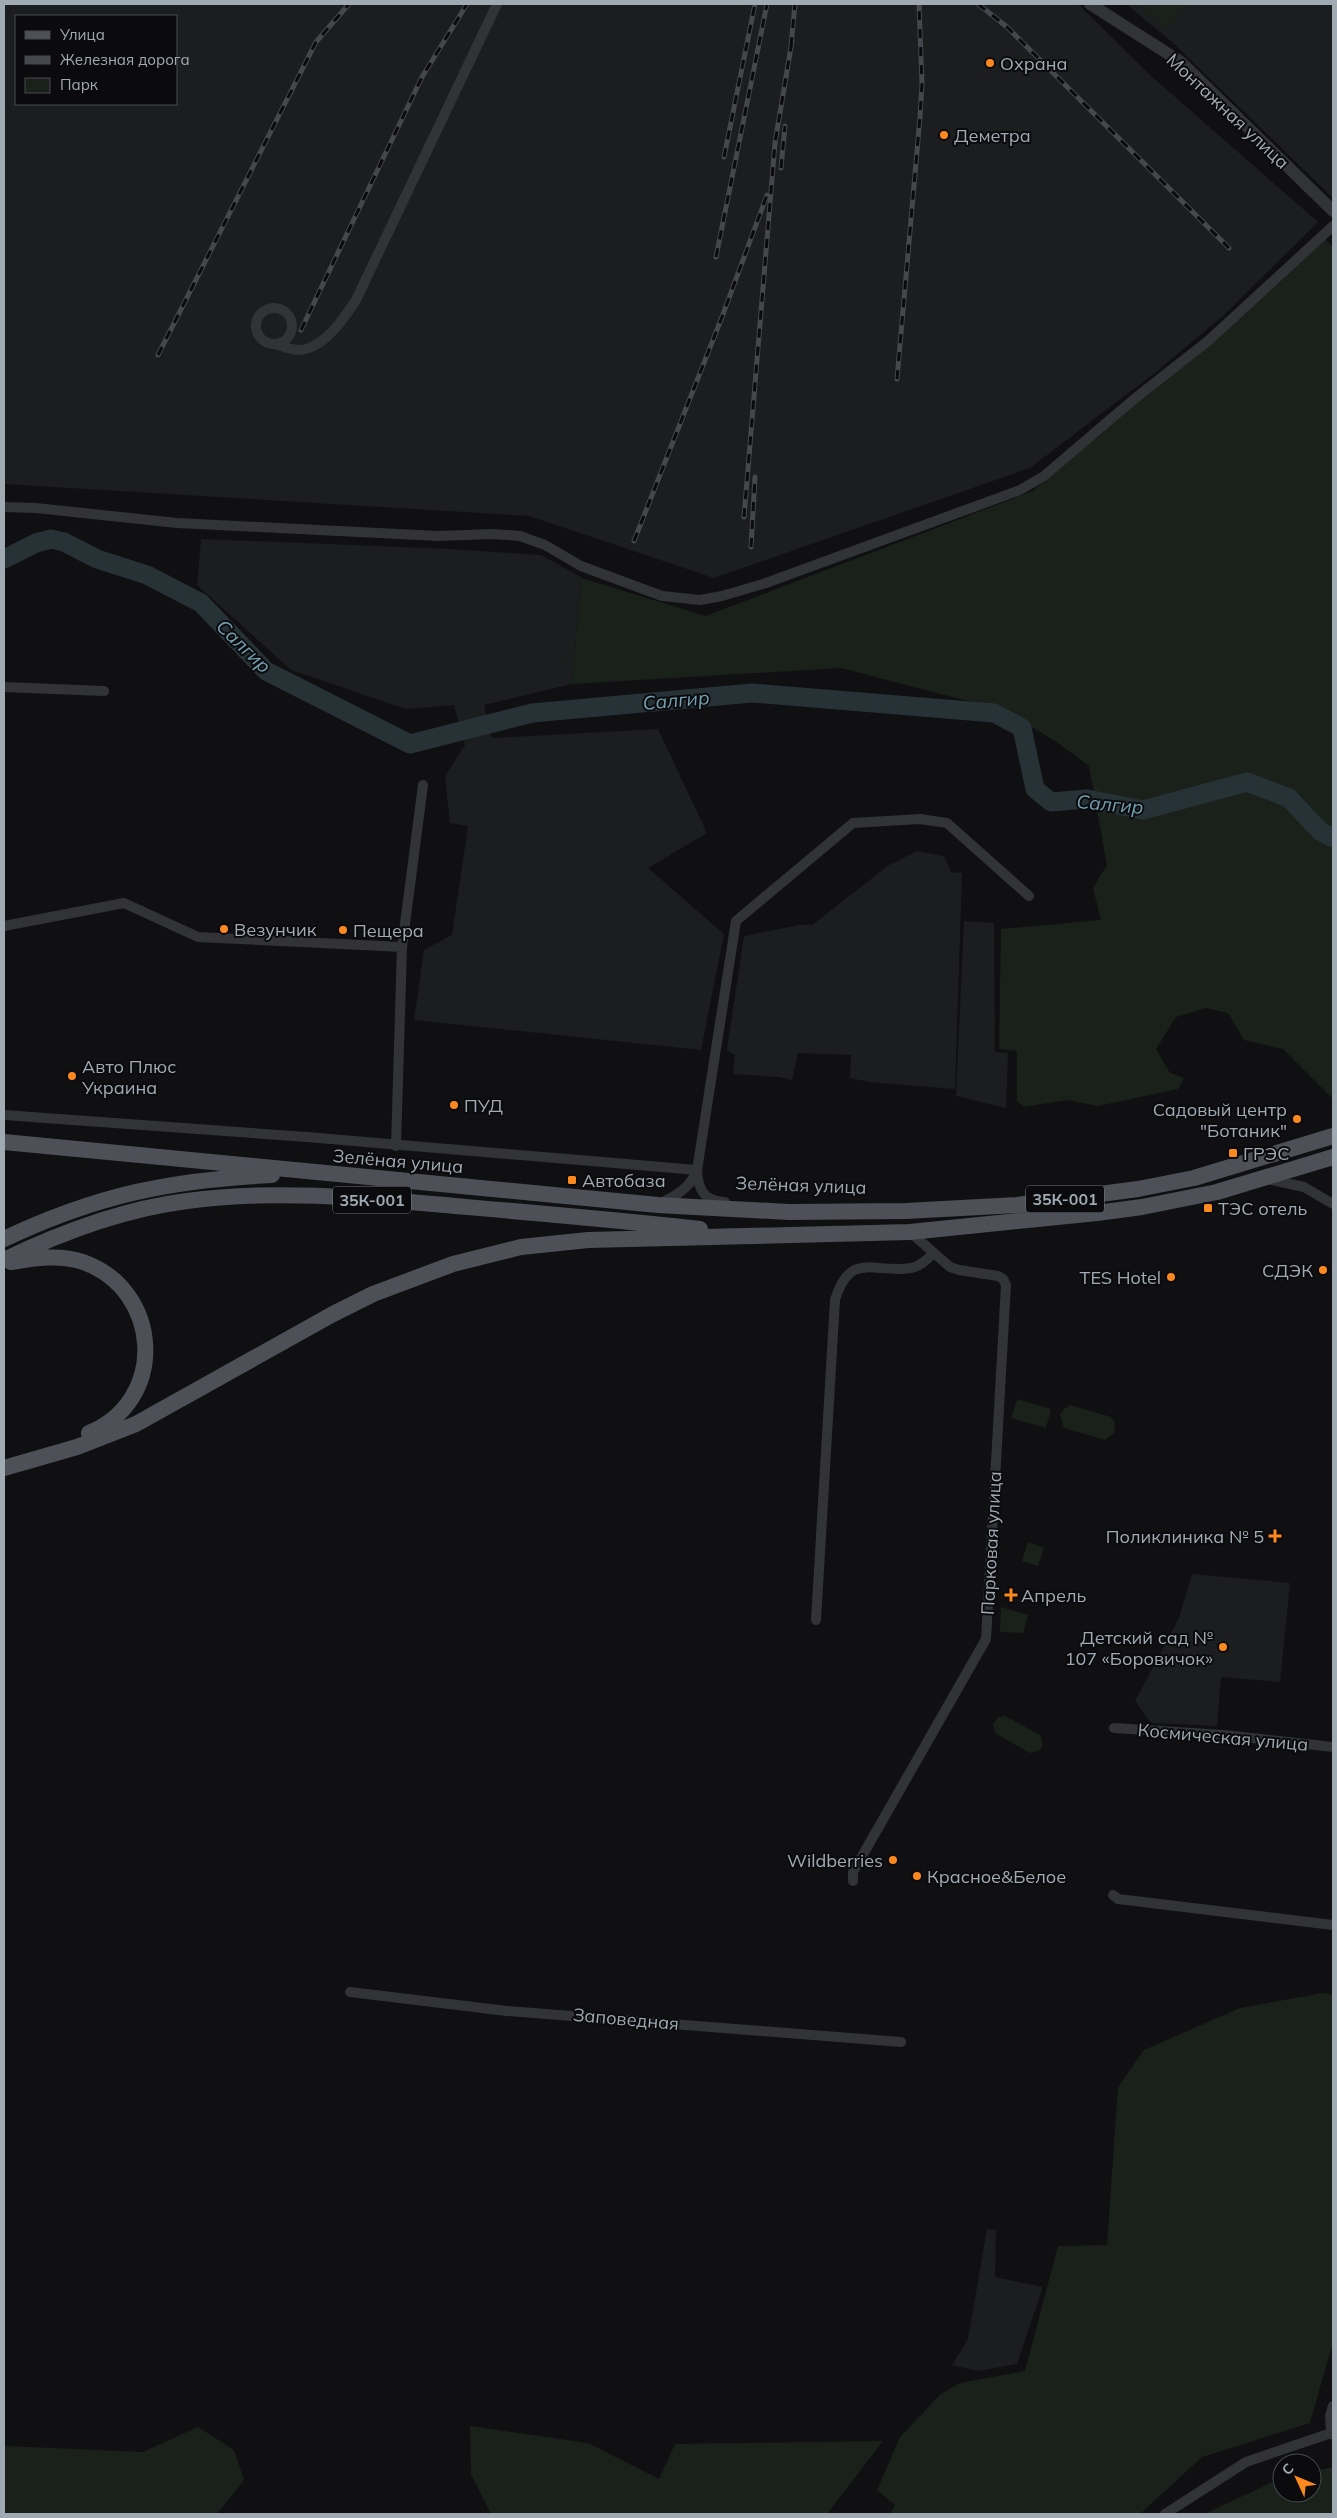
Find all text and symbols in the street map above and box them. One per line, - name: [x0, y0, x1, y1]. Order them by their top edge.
- legend: [15, 15, 178, 105]
- text: Улица: [59, 25, 105, 44]
- street label: Монтажная улица: [1162, 48, 1294, 174]
- text: Железная дорога: [60, 50, 190, 69]
- place label: Охрана: [1000, 52, 1067, 75]
- marker: Охрана: [984, 57, 996, 69]
- text: Парк: [60, 75, 99, 94]
- place label: Деметра: [954, 124, 1031, 147]
- marker: Деметра: [938, 129, 950, 141]
- water label: Салгир: [212, 614, 276, 678]
- water label: Салгир: [642, 685, 710, 715]
- water label: Салгир: [1076, 789, 1144, 819]
- place label: Везунчик: [234, 918, 317, 941]
- place label: Пещера: [353, 919, 424, 942]
- marker: Везунчик: [218, 923, 230, 935]
- marker: Пещера: [337, 924, 349, 936]
- place label: Авто Плюс Украина: [81, 1055, 176, 1099]
- marker: Авто Плюс Украина: [66, 1070, 78, 1082]
- place label: ПУД: [464, 1094, 504, 1117]
- place label: Садовый центр "Ботаник": [1153, 1098, 1287, 1142]
- marker: ПУД: [448, 1099, 460, 1111]
- marker: Садовый центр "Ботаник": [1291, 1113, 1303, 1125]
- place label: ГРЭС: [1243, 1142, 1289, 1165]
- street label: Зелёная улица: [332, 1144, 464, 1178]
- marker: ГРЭС: [1227, 1147, 1239, 1159]
- place label: Автобаза: [582, 1169, 666, 1192]
- street label: Зелёная улица: [735, 1171, 867, 1199]
- marker: Автобаза: [566, 1174, 578, 1186]
- road number: 35К-001: [333, 1186, 411, 1214]
- road number: 35К-001: [1026, 1186, 1104, 1212]
- place label: ТЭС отель: [1218, 1197, 1307, 1220]
- marker: ТЭС отель: [1202, 1202, 1214, 1214]
- place label: СДЭК: [1262, 1259, 1313, 1282]
- marker: СДЭК: [1317, 1264, 1329, 1276]
- place label: TES Hotel: [1080, 1266, 1161, 1289]
- marker: TES Hotel: [1165, 1271, 1177, 1283]
- street label: Парковая улица: [976, 1471, 1006, 1615]
- place label: Поликлиника № 5: [1106, 1525, 1264, 1548]
- marker: Поликлиника № 5: [1268, 1529, 1282, 1543]
- place label: Апрель: [1021, 1584, 1086, 1607]
- marker: Апрель: [1005, 1589, 1017, 1601]
- place label: Детский сад № 107 «Боровичок»: [1065, 1626, 1213, 1670]
- marker: Детский сад № 107 «Боровичок»: [1217, 1641, 1229, 1653]
- street label: Космическая улица: [1137, 1718, 1309, 1756]
- place label: Wildberries: [787, 1849, 883, 1872]
- marker: Wildberries: [887, 1854, 899, 1866]
- place label: Красное&Белое: [927, 1865, 1066, 1888]
- marker: Красное&Белое: [911, 1870, 923, 1882]
- street label: Заповедная: [572, 2003, 680, 2035]
- north arrow: [1272, 2453, 1322, 2503]
- text: С: [1278, 2459, 1297, 2479]

